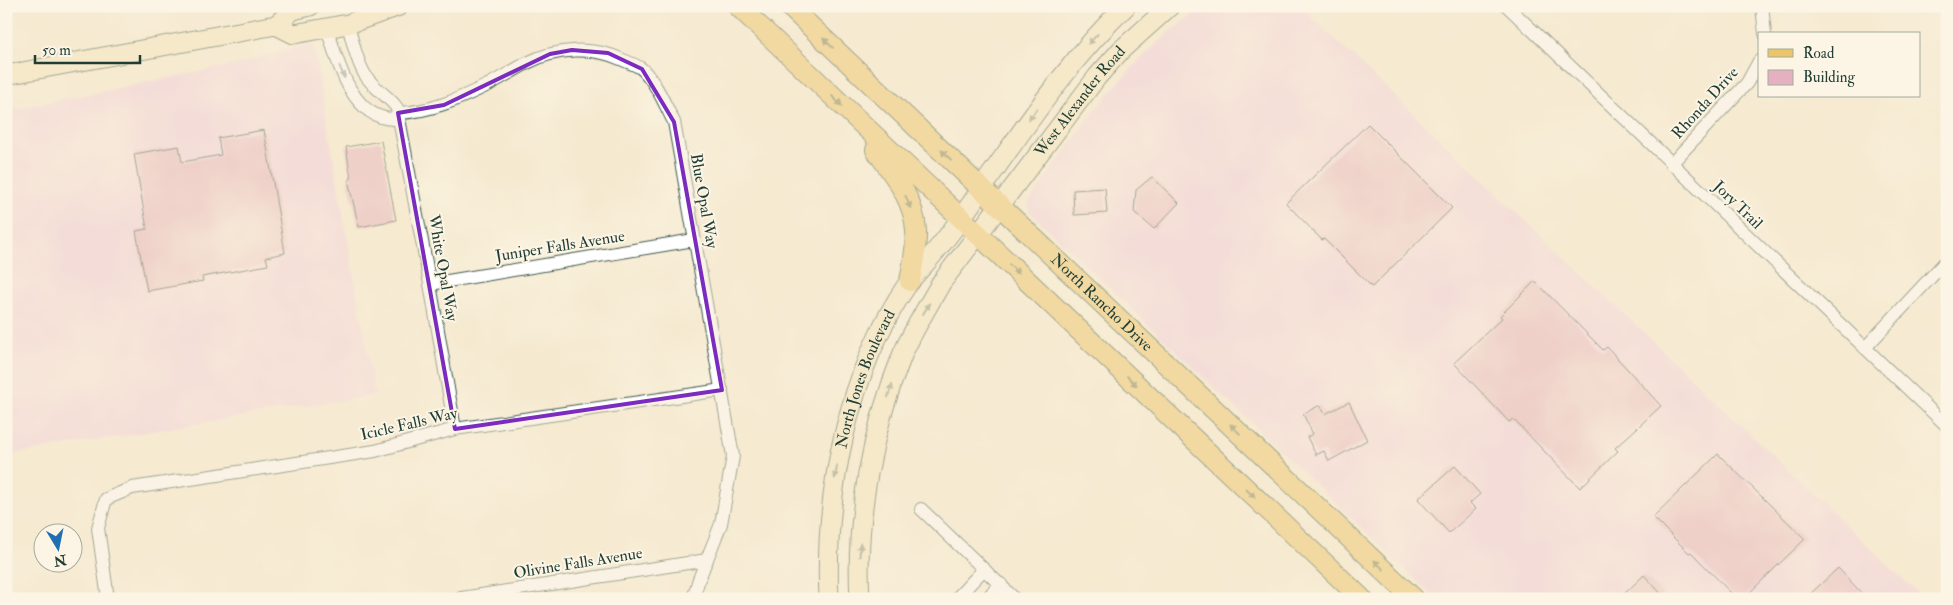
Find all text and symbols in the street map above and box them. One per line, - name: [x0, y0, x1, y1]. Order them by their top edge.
- scale bar: [35, 32, 140, 64]
- legend: [1758, 32, 1920, 98]
- one-way arrow: [1087, 33, 1099, 45]
- one-way arrow: [823, 37, 835, 49]
- text: 50 m: [42, 41, 71, 60]
- street label: West Alexander Road: [1029, 42, 1130, 162]
- text: Road: [1803, 44, 1835, 63]
- street label: Rhonda Drive: [1667, 63, 1743, 143]
- one-way arrow: [338, 65, 346, 79]
- text: Building: [1803, 68, 1855, 87]
- one-way arrow: [830, 95, 842, 107]
- one-way arrow: [1028, 107, 1038, 121]
- one-way arrow: [941, 149, 953, 161]
- street label: Blue Opal Way: [685, 152, 722, 251]
- street label: Jory Trail: [1708, 176, 1767, 234]
- one-way arrow: [905, 195, 913, 209]
- street label: White Opal Way: [423, 212, 462, 324]
- street label: Juniper Falls Avenue: [493, 226, 626, 267]
- street label: North Rancho Drive: [1046, 249, 1157, 356]
- one-way arrow: [1007, 263, 1019, 275]
- one-way arrow: [921, 302, 930, 315]
- street label: North Jones Boulevard: [831, 306, 900, 450]
- one-way arrow: [1125, 375, 1137, 387]
- one-way arrow: [886, 383, 894, 398]
- street label: Icicle Falls Way: [359, 403, 460, 445]
- one-way arrow: [1230, 423, 1242, 435]
- one-way arrow: [832, 464, 840, 480]
- one-way arrow: [1243, 487, 1255, 499]
- north arrow: [32, 522, 82, 572]
- one-way arrow: [856, 542, 864, 558]
- street label: Olivine Falls Avenue: [512, 543, 644, 583]
- text: N: [52, 551, 69, 570]
- one-way arrow: [1373, 559, 1385, 571]

